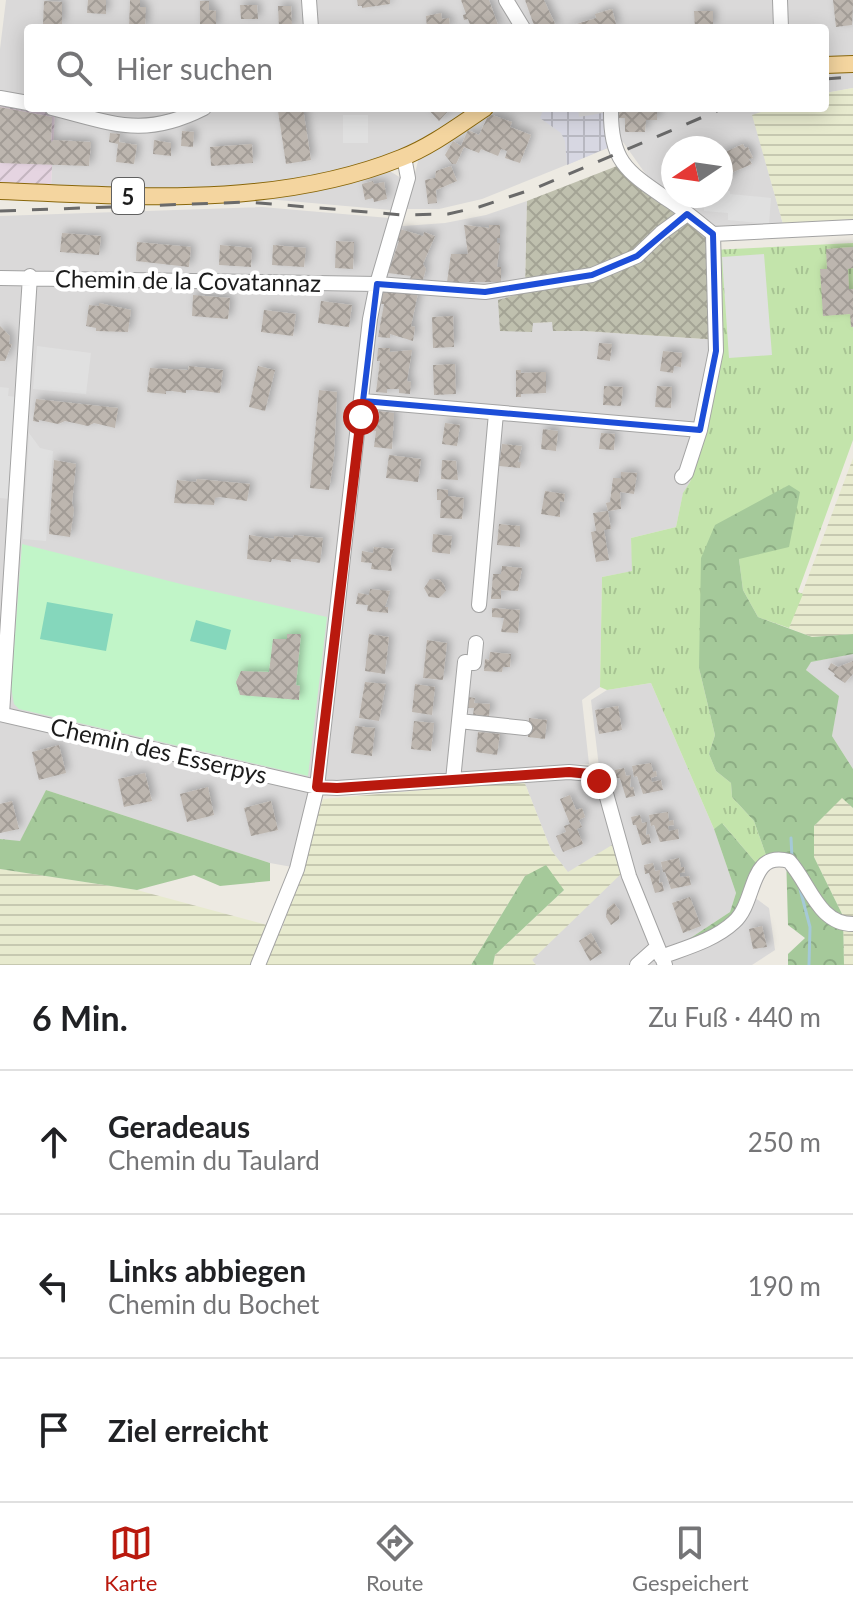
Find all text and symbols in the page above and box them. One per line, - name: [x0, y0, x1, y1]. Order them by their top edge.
- search box: [24, 24, 829, 112]
- icon: search: [52, 46, 96, 90]
- text: Hier suchen: [116, 50, 273, 86]
- north arrow: [661, 136, 733, 208]
- road number: 5: [112, 178, 144, 214]
- street label: Chemin de la Covatannaz: [55, 263, 321, 297]
- route start: [343, 399, 379, 435]
- street label: Chemin des Esserpys: [48, 711, 270, 789]
- route end: [581, 763, 617, 799]
- text: 6 Min.: [32, 997, 128, 1038]
- text: Zu Fuß · 440 m: [648, 1001, 821, 1033]
- text: Geradeaus: [108, 1108, 250, 1144]
- icon: ahead: [32, 1120, 76, 1164]
- text: 250 m: [748, 1126, 821, 1158]
- text: Chemin du Taulard: [108, 1144, 320, 1176]
- text: Links abbiegen: [108, 1252, 306, 1288]
- icon: left: [32, 1264, 76, 1308]
- text: 190 m: [748, 1270, 821, 1302]
- text: Chemin du Bochet: [108, 1288, 319, 1320]
- icon: arrive: [32, 1408, 76, 1452]
- text: Ziel erreicht: [108, 1412, 268, 1448]
- tab: Karte: [104, 1521, 157, 1596]
- tab: Route: [366, 1521, 423, 1596]
- tab: Gespeichert: [632, 1521, 749, 1596]

